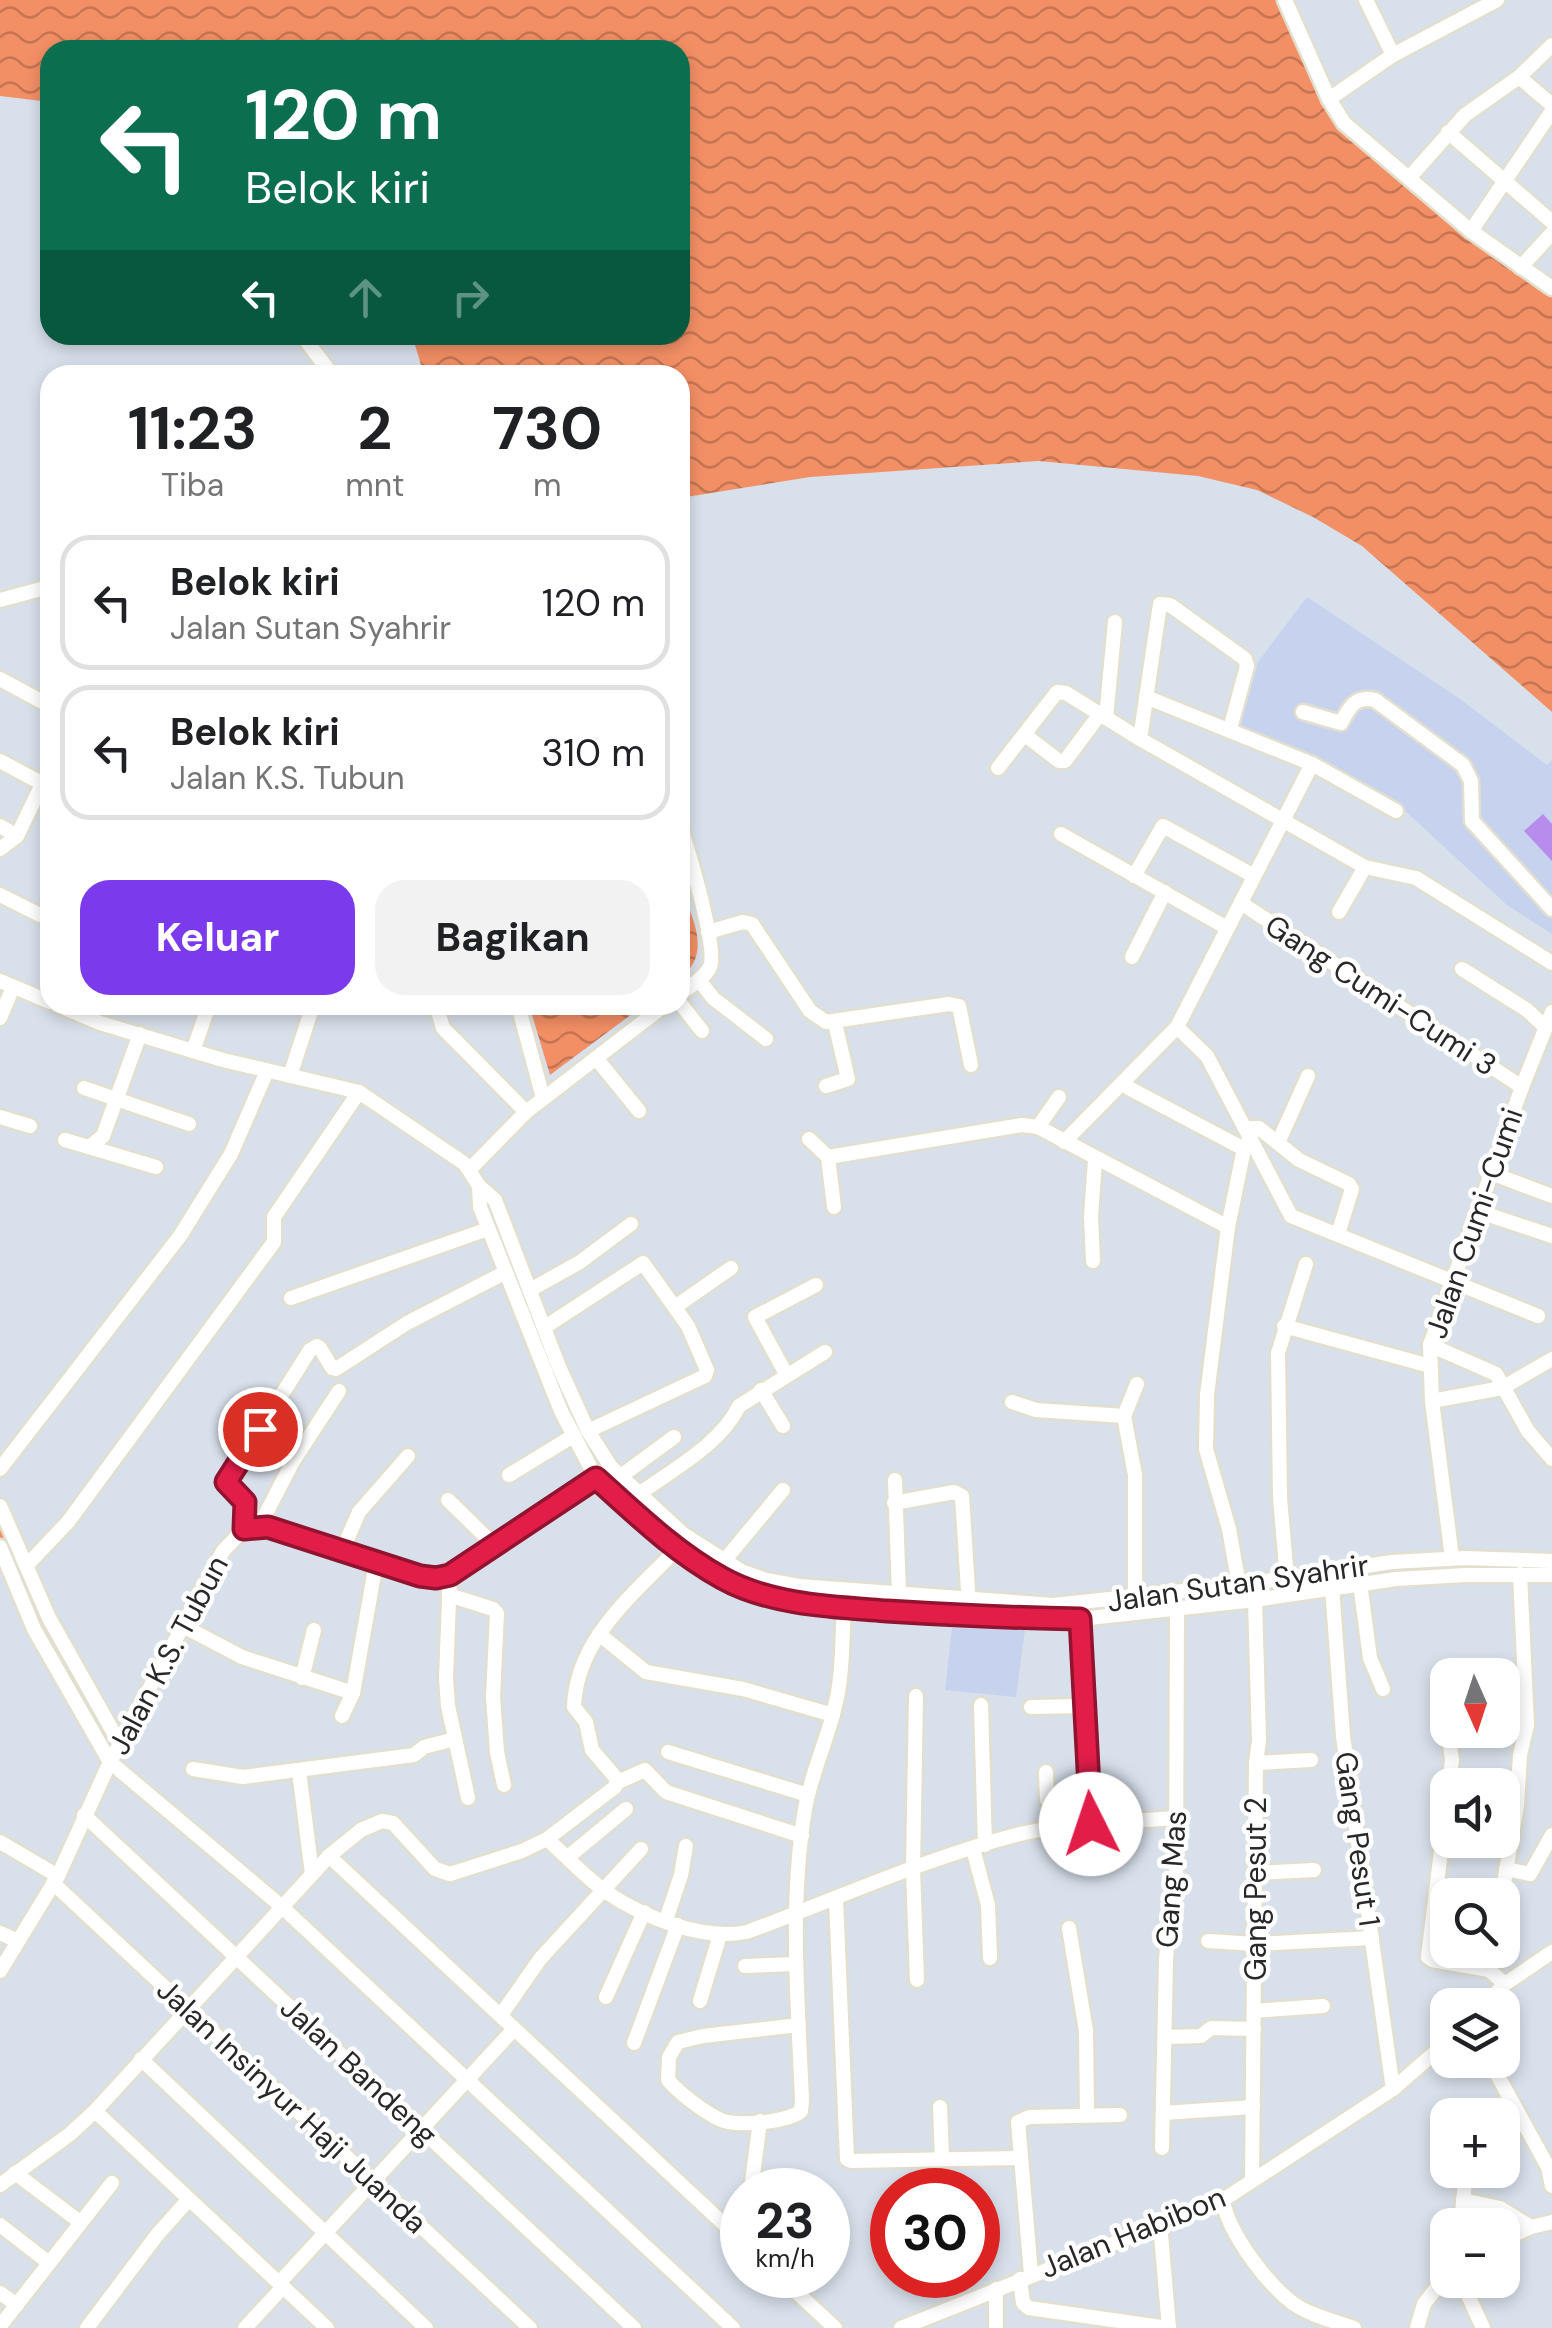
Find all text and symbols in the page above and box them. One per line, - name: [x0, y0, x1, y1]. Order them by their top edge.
- text: 120 m: [245, 70, 442, 161]
- icon: left: [80, 80, 210, 210]
- text: Belok kiri: [245, 158, 430, 217]
- icon: left: [233, 270, 288, 325]
- icon: ahead: [338, 270, 393, 325]
- icon: right: [443, 270, 498, 325]
- text: 11:23: [128, 389, 257, 468]
- text: 2: [358, 389, 392, 468]
- text: 730: [492, 389, 602, 468]
- text: Tiba: [161, 464, 224, 506]
- text: mnt: [345, 464, 405, 506]
- text: m: [533, 464, 562, 506]
- text: Belok kiri: [170, 557, 340, 607]
- icon: left: [85, 575, 140, 630]
- text: 120 m: [542, 578, 645, 628]
- text: Jalan Sutan Syahrir: [170, 607, 451, 649]
- text: Belok kiri: [170, 707, 340, 757]
- icon: left: [85, 725, 140, 780]
- text: 310 m: [541, 728, 645, 778]
- text: Jalan K.S. Tubun: [170, 757, 405, 799]
- button: Keluar: [80, 880, 355, 995]
- button: Bagikan: [375, 880, 650, 995]
- street label: Gang Cumi-Cumi 3: [1258, 906, 1504, 1084]
- street label: Jalan Cumi-Cumi: [1416, 1103, 1532, 1343]
- pin: [218, 1387, 303, 1472]
- icon: arrive: [233, 1402, 288, 1457]
- street label: Jalan Sutan Syahrir: [1105, 1545, 1371, 1621]
- street label: Jalan K.S. Tubun: [99, 1549, 237, 1761]
- north arrow: [1430, 1658, 1520, 1748]
- map controls: [1430, 1658, 1520, 2298]
- street label: Gang Pesut 1: [1326, 1749, 1390, 1929]
- button: sound: [1430, 1768, 1520, 1858]
- position arrow: [1039, 1772, 1143, 1876]
- street label: Gang Pesut 2: [1236, 1797, 1275, 1981]
- street label: Gang Mas: [1147, 1809, 1195, 1949]
- button: search: [1430, 1878, 1520, 1968]
- street label: Jalan Insinyur Haji Juanda: [149, 1970, 435, 2242]
- street label: Jalan Bandeng: [272, 1988, 446, 2154]
- button: layers: [1430, 1988, 1520, 2078]
- button: +: [1430, 2098, 1520, 2188]
- speed limit sign: 30: [870, 2168, 1000, 2298]
- street label: Jalan Habibon: [1035, 2177, 1231, 2287]
- text: 23: [756, 2188, 815, 2254]
- button: −: [1430, 2208, 1520, 2298]
- text: km/h: [755, 2242, 815, 2275]

